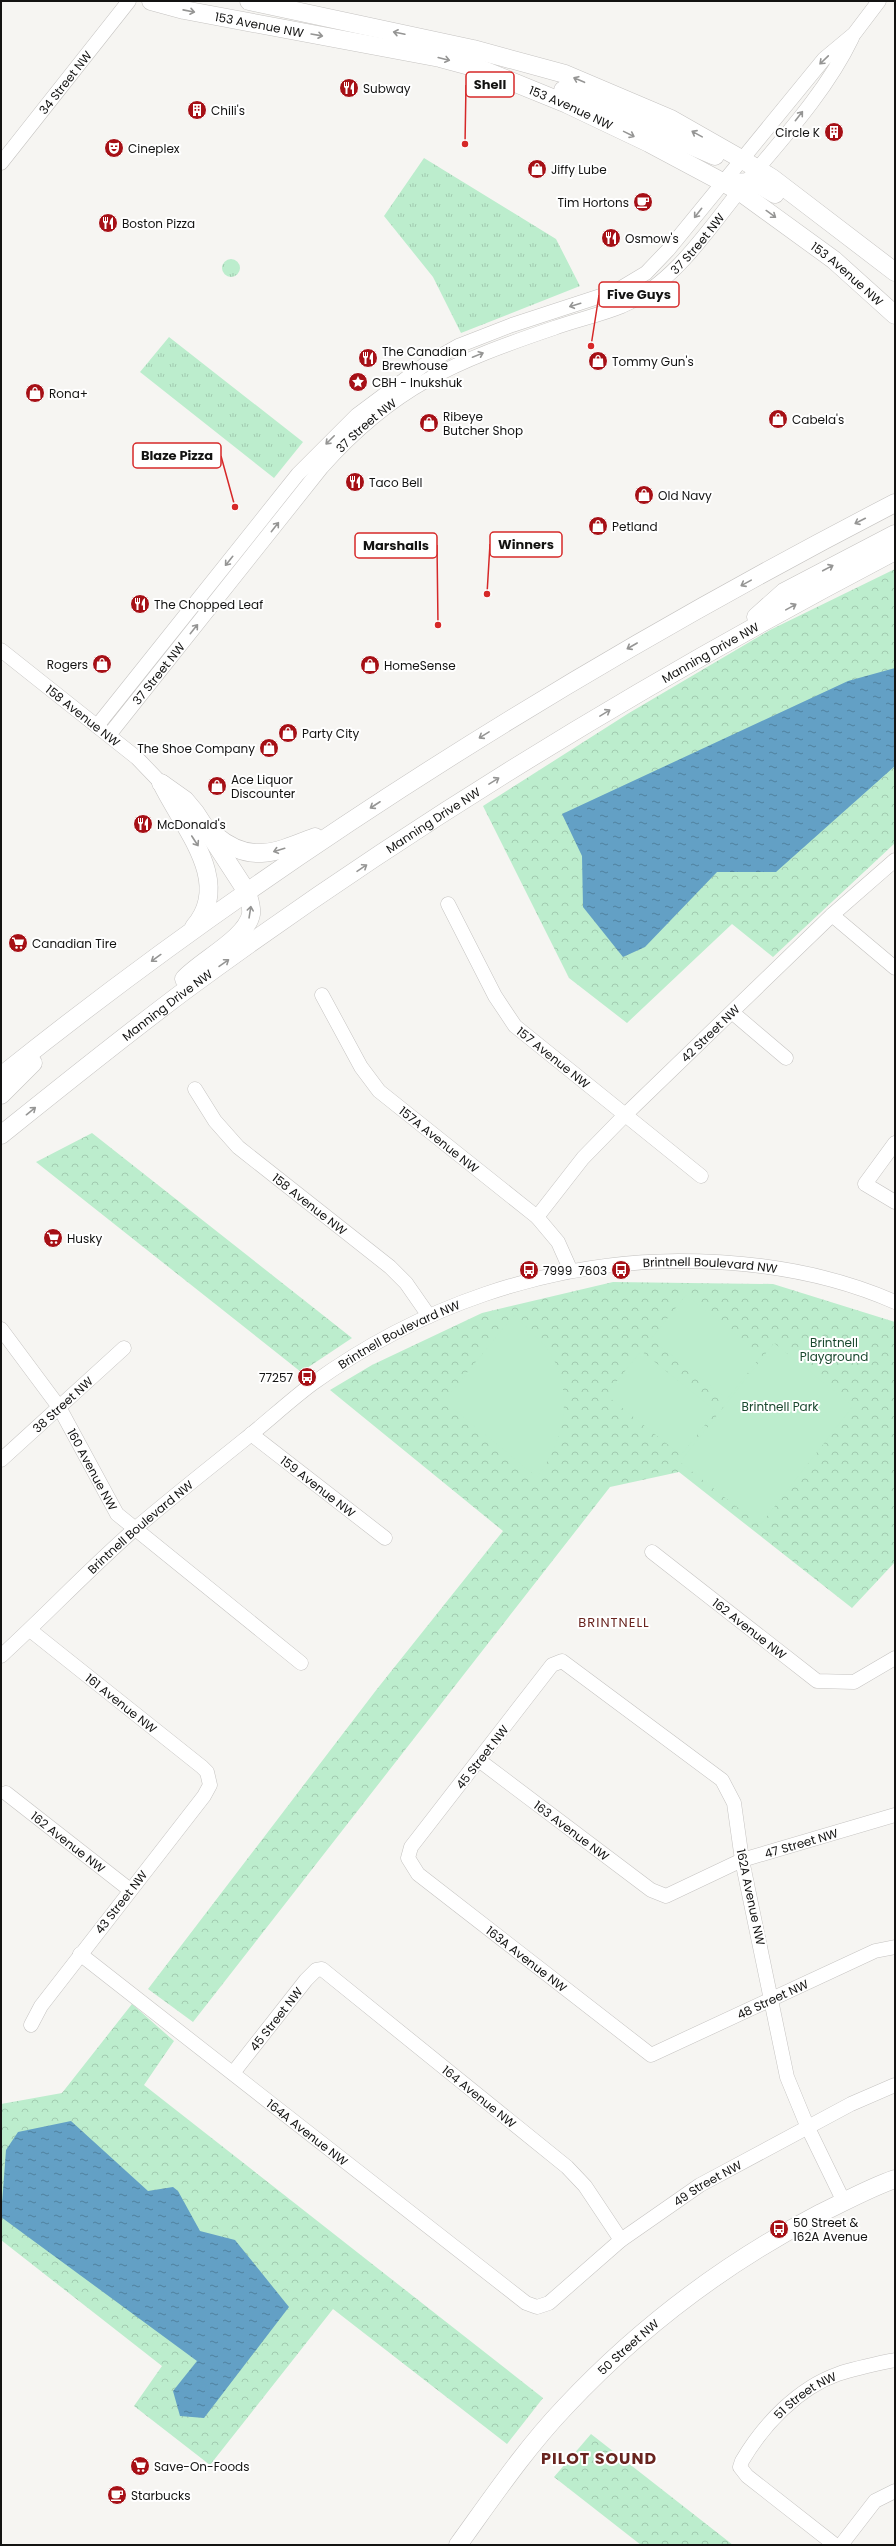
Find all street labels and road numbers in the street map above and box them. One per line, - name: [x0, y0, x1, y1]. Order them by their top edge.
- street label: 153 Avenue NW: [214, 7, 306, 41]
- street label: 34 Street NW: [34, 47, 95, 117]
- street label: 153 Avenue NW: [527, 81, 616, 133]
- street label: 37 Street NW: [666, 209, 728, 278]
- street label: 153 Avenue NW: [808, 238, 887, 309]
- street label: 37 Street NW: [332, 394, 400, 456]
- street label: Manning Drive NW: [658, 618, 762, 686]
- street label: 37 Street NW: [128, 638, 188, 708]
- street label: 158 Avenue NW: [42, 680, 124, 750]
- street label: Manning Drive NW: [382, 783, 484, 857]
- street label: Manning Drive NW: [118, 965, 216, 1044]
- street label: 42 Street NW: [677, 1000, 743, 1066]
- street label: 157 Avenue NW: [513, 1022, 594, 1092]
- street label: 157A Avenue NW: [396, 1102, 483, 1176]
- street label: 158 Avenue NW: [269, 1169, 351, 1239]
- street label: Brintnell Boulevard NW: [642, 1252, 779, 1277]
- street label: Brintnell Boulevard NW: [335, 1296, 462, 1372]
- street label: 38 Street NW: [28, 1372, 97, 1436]
- street label: 160 Avenue NW: [64, 1425, 122, 1513]
- street label: 159 Avenue NW: [277, 1452, 359, 1521]
- street label: Brintnell Boulevard NW: [83, 1476, 197, 1577]
- street label: 162 Avenue NW: [709, 1594, 791, 1663]
- street label: 161 Avenue NW: [82, 1669, 161, 1737]
- street label: 45 Street NW: [452, 1721, 513, 1792]
- street label: 163 Avenue NW: [531, 1796, 613, 1864]
- street label: 162 Avenue NW: [28, 1807, 109, 1876]
- street label: 47 Street NW: [762, 1824, 840, 1861]
- street label: 162A Avenue NW: [732, 1847, 770, 1947]
- street label: 43 Street NW: [91, 1866, 151, 1937]
- street label: 163A Avenue NW: [483, 1922, 571, 1996]
- street label: 48 Street NW: [734, 1975, 811, 2023]
- street label: 45 Street NW: [245, 1983, 306, 2054]
- street label: 164 Avenue NW: [439, 2061, 520, 2132]
- street label: 164A Avenue NW: [263, 2095, 352, 2169]
- street label: 49 Street NW: [670, 2156, 745, 2210]
- street label: 50 Street NW: [593, 2314, 662, 2378]
- street label: 51 Street NW: [770, 2367, 839, 2422]

